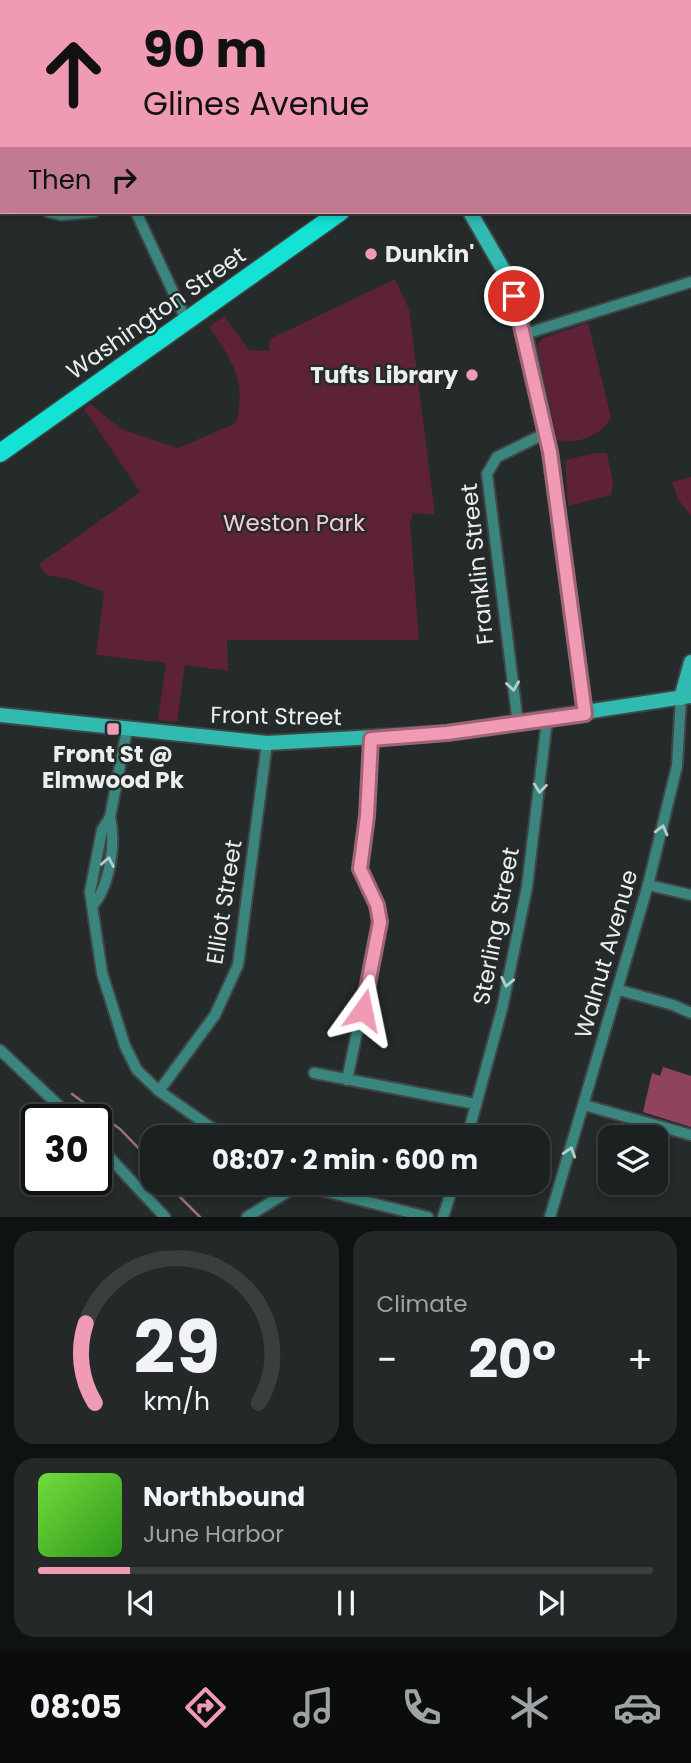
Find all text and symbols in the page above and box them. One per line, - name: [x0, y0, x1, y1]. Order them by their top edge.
- text: 90 m: [143, 16, 267, 84]
- icon: ahead: [28, 28, 119, 119]
- text: Glines Avenue: [143, 81, 369, 126]
- icon: right: [105, 161, 143, 199]
- text: Then: [28, 162, 91, 198]
- place label: Dunkin': [385, 238, 474, 270]
- street label: Washington Street: [60, 239, 252, 387]
- marker: Dunkin': [363, 246, 379, 262]
- pin: [484, 266, 544, 326]
- icon: arrive: [495, 277, 533, 315]
- place label: Tufts Library: [310, 359, 458, 391]
- marker: Tufts Library: [464, 367, 480, 383]
- street label: Franklin Street: [453, 482, 501, 646]
- park label: Weston Park: [223, 507, 365, 539]
- one-way arrow: [505, 680, 520, 691]
- street label: Front Street: [210, 699, 342, 733]
- marker: Front St @ Elmwood Pk: [105, 721, 121, 737]
- place label: Front St @ Elmwood Pk: [42, 738, 185, 796]
- one-way arrow: [533, 782, 548, 794]
- one-way arrow: [654, 824, 668, 836]
- street label: Elliot Street: [198, 838, 250, 966]
- street label: Sterling Street: [465, 845, 527, 1007]
- one-way arrow: [100, 856, 115, 868]
- street label: Walnut Avenue: [567, 866, 645, 1042]
- position arrow: [326, 973, 400, 1047]
- one-way arrow: [501, 976, 516, 988]
- speed limit sign: 30: [21, 1104, 112, 1195]
- map controls: [598, 1125, 668, 1195]
- button: layers: [598, 1125, 668, 1195]
- text: 08:07 · 2 min · 600 m: [212, 1142, 478, 1178]
- one-way arrow: [562, 1146, 577, 1158]
- text: Climate: [377, 1288, 467, 1320]
- text: 29: [133, 1298, 219, 1399]
- text: 20°: [468, 1323, 556, 1396]
- text: −: [377, 1333, 397, 1386]
- text: +: [627, 1333, 653, 1386]
- text: km/h: [143, 1384, 210, 1419]
- text: Northbound: [143, 1479, 305, 1515]
- text: June Harbor: [143, 1518, 284, 1550]
- icon: previous: [122, 1584, 160, 1622]
- icon: pause: [327, 1584, 365, 1622]
- icon: next: [532, 1584, 570, 1622]
- icon: directions: [181, 1683, 230, 1732]
- icon: music: [289, 1683, 338, 1732]
- icon: phone: [397, 1683, 446, 1732]
- icon: climate: [505, 1683, 554, 1732]
- icon: car: [613, 1683, 662, 1732]
- text: 08:05: [29, 1684, 122, 1729]

